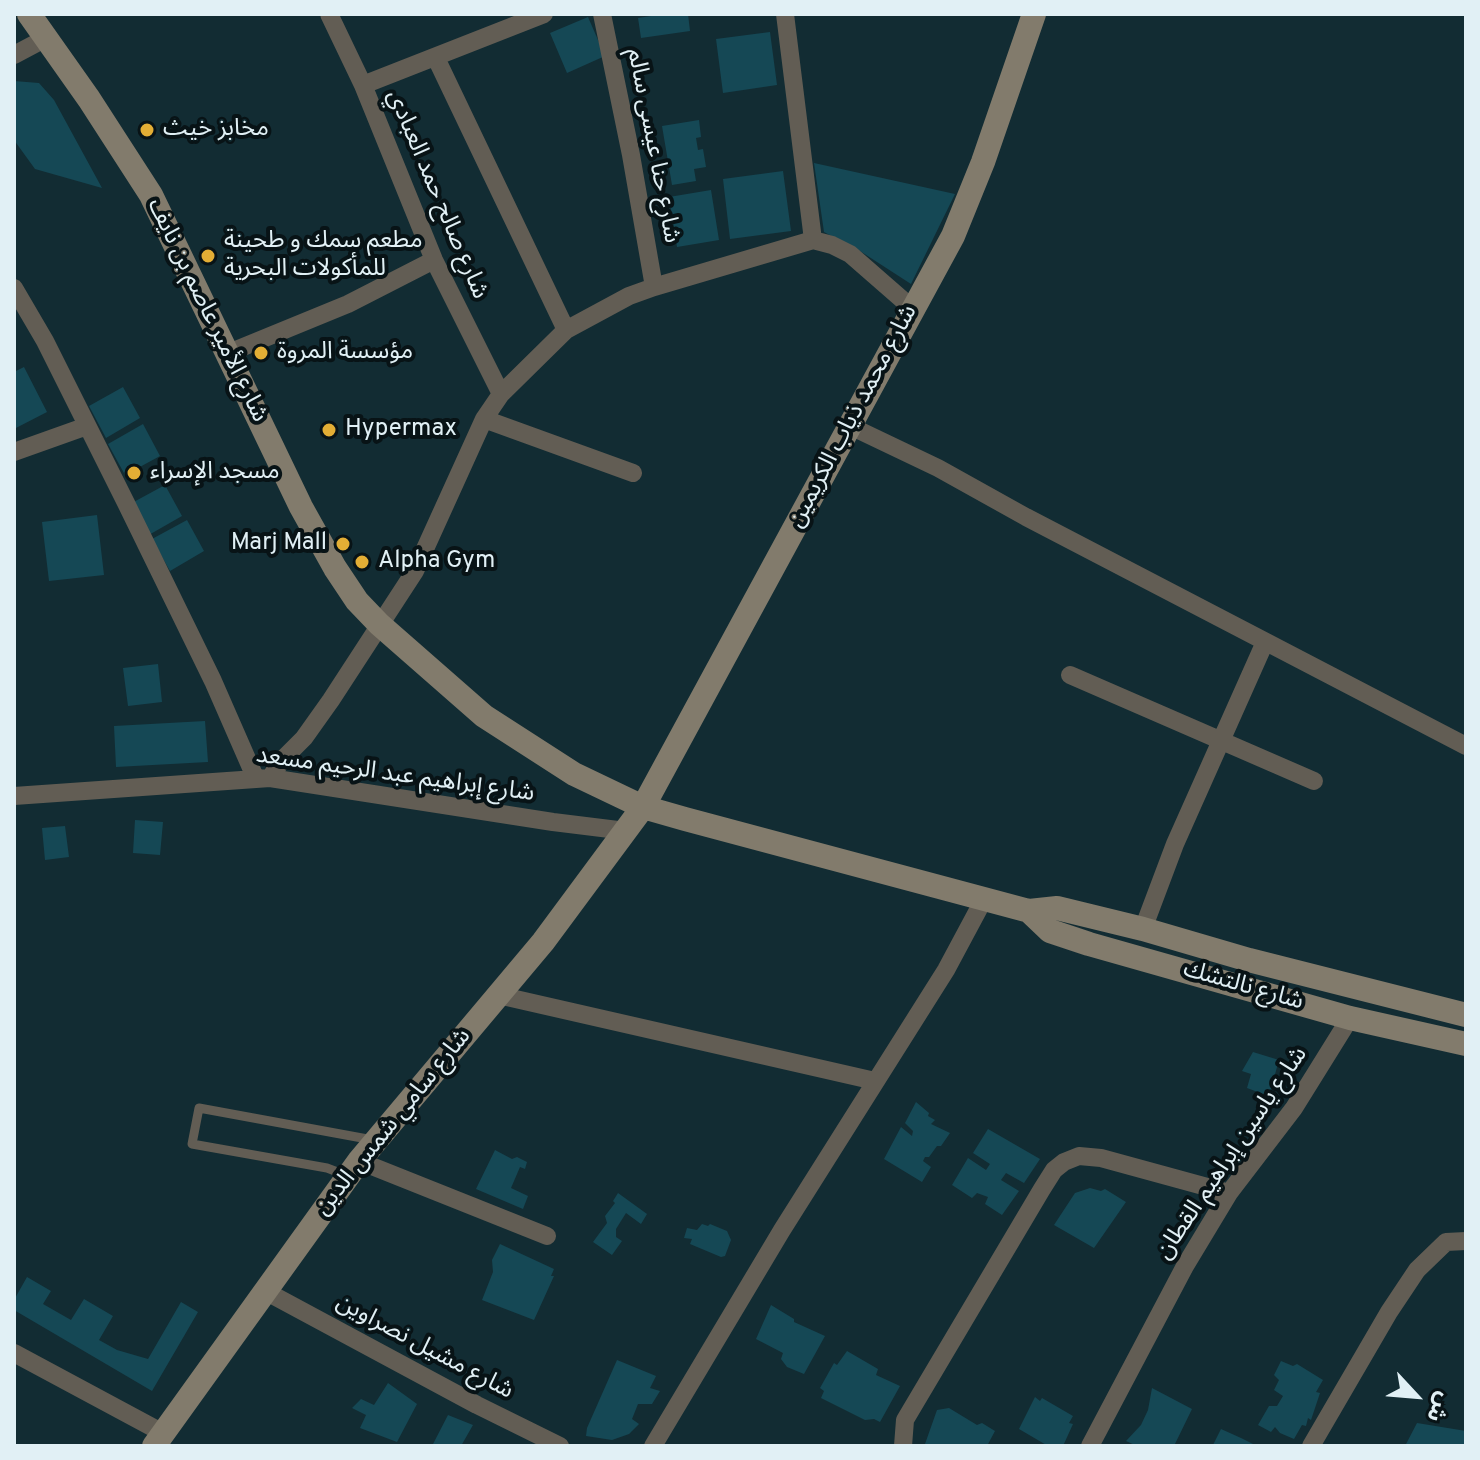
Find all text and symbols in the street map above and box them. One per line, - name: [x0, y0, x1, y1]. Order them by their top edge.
- street label: شارع حنا عيسى سالم: [619, 46, 685, 246]
- street label: شارع صالح حمد العبادي: [379, 86, 493, 304]
- place label: مخابز خيث: [163, 116, 269, 144]
- marker: مخابز خيث: [138, 121, 156, 139]
- street label: شارع الأمير عاصم بن نايف: [139, 194, 273, 428]
- place label: مطعم سمك و طحينة للمأكولات البحرية: [224, 228, 422, 284]
- marker: مطعم سمك و طحينة للمأكولات البحرية: [199, 247, 217, 265]
- street label: شارع محمد ذياب الكريمين: [783, 301, 925, 533]
- place label: مؤسسة المروة: [277, 339, 413, 367]
- marker: مؤسسة المروة: [252, 344, 270, 362]
- place label: Hypermax: [345, 416, 457, 444]
- marker: Hypermax: [320, 421, 338, 439]
- place label: مسجد الإسراء: [150, 459, 280, 487]
- marker: مسجد الإسراء: [125, 464, 143, 482]
- place label: Marj Mall: [231, 530, 327, 558]
- marker: Marj Mall: [334, 535, 352, 553]
- place label: Alpha Gym: [378, 548, 495, 576]
- marker: Alpha Gym: [353, 553, 371, 571]
- street label: شارع إبراهيم عبد الرحيم مسعد: [254, 742, 536, 810]
- street label: شارع نالتشك: [1180, 956, 1306, 1018]
- street label: شارع سامي شمس الدين: [310, 1024, 478, 1222]
- street label: شارع ياسين إبراهيم القطان: [1151, 1042, 1315, 1266]
- street label: شارع مشيل نصراوين: [330, 1289, 518, 1407]
- north arrow: [1376, 1356, 1456, 1436]
- text: ش: [1419, 1387, 1457, 1426]

